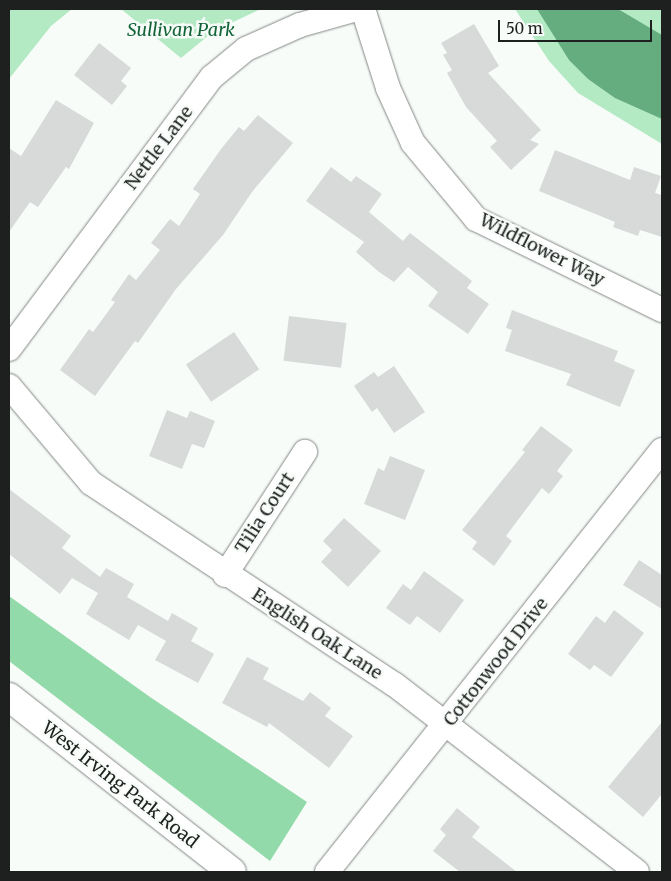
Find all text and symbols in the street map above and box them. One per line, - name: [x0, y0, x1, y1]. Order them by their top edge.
- scale bar: [501, 10, 655, 42]
- park label: Sullivan Park: [127, 19, 235, 41]
- text: 50 m: [506, 19, 543, 38]
- street label: Nettle Lane: [120, 102, 198, 194]
- street label: Wildflower Way: [476, 209, 608, 291]
- street label: Tilia Court: [231, 469, 299, 557]
- street label: English Oak Lane: [248, 584, 386, 684]
- street label: Cottonwood Drive: [439, 594, 553, 730]
- street label: West Irving Park Road: [37, 717, 203, 853]

